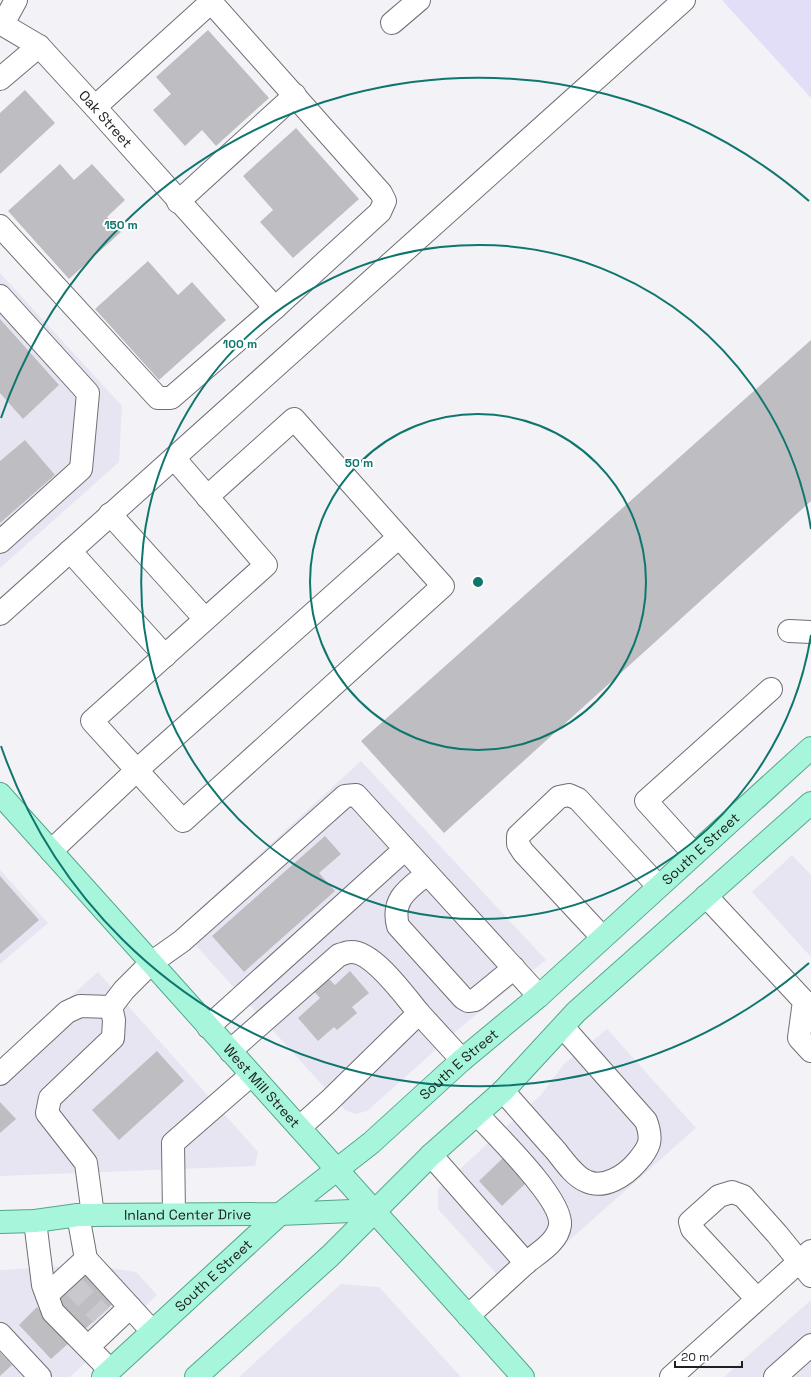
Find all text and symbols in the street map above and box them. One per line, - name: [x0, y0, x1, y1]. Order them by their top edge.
- street label: Oak Street: [75, 86, 136, 151]
- text: 150 m: [104, 217, 138, 233]
- text: 100 m: [223, 336, 257, 352]
- text: 50 m: [345, 455, 373, 471]
- centre of rings: [471, 575, 485, 589]
- street label: South E Street: [658, 809, 743, 889]
- street label: South E Street: [416, 1025, 502, 1103]
- street label: West Mill Street: [220, 1040, 304, 1131]
- street label: Inland Center Drive: [124, 1205, 251, 1224]
- street label: South E Street: [171, 1235, 256, 1315]
- scale bar: [675, 1343, 742, 1369]
- text: 20 m: [681, 1349, 709, 1365]

